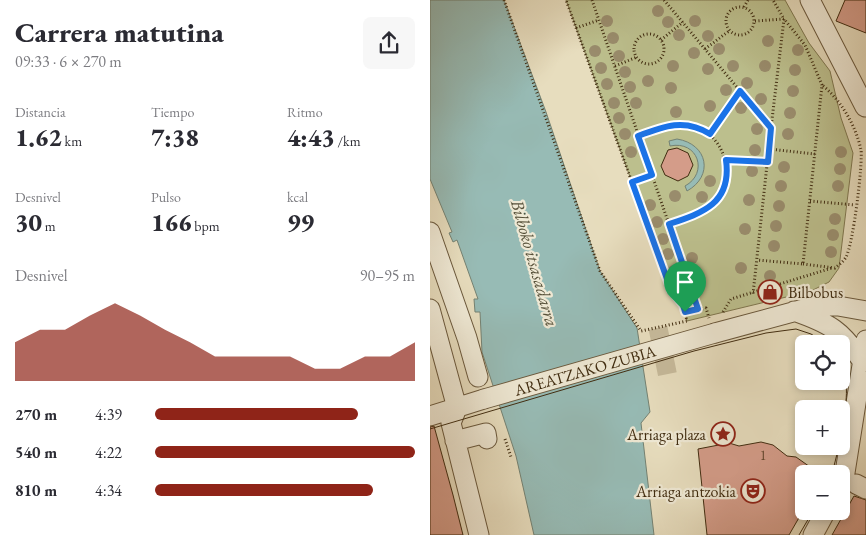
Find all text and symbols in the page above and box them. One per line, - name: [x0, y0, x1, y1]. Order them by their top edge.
- text: Carrera matutina: [15, 14, 224, 50]
- button: share: [363, 17, 415, 69]
- text: 09:33 · 6 × 270 m: [15, 51, 122, 72]
- text: Distancia: [15, 103, 66, 121]
- text: Tiempo: [151, 103, 194, 121]
- text: Ritmo: [287, 103, 323, 121]
- text: 1.62: [15, 121, 62, 153]
- text: 7:38: [151, 121, 199, 153]
- text: 4:43: [287, 121, 335, 153]
- text: km: [62, 132, 82, 150]
- text: /km: [335, 132, 361, 150]
- text: Desnivel: [15, 188, 61, 206]
- text: Pulso: [151, 188, 181, 206]
- text: kcal: [287, 188, 308, 206]
- water label: Bilboko itsasadarra: [506, 196, 564, 329]
- text: 30: [15, 206, 42, 238]
- text: 166: [151, 206, 192, 238]
- text: 99: [287, 206, 314, 238]
- text: m: [42, 217, 56, 235]
- text: bpm: [192, 217, 220, 235]
- pin: [664, 261, 706, 312]
- text: Desnivel: [15, 265, 68, 286]
- text: 90–95 m: [360, 265, 415, 286]
- icon: arrive: [671, 268, 699, 296]
- shop icon: Bilbobus: [757, 279, 783, 305]
- place label: Bilbobus: [788, 282, 843, 303]
- map controls: [795, 335, 850, 520]
- button: locate: [795, 335, 850, 390]
- street label: AREATZAKO ZUBIA: [511, 340, 659, 401]
- button: +: [795, 400, 850, 455]
- text: 270 m: [15, 404, 57, 425]
- text: 4:39: [95, 404, 122, 425]
- place icon: Arriaga plaza: [710, 421, 736, 447]
- place label: Arriaga plaza: [626, 424, 707, 445]
- text: 540 m: [15, 442, 57, 463]
- text: 4:22: [95, 442, 122, 463]
- house number: 1: [760, 446, 766, 464]
- button: −: [795, 465, 850, 520]
- theatre icon: Arriaga antzokia: [740, 478, 766, 504]
- text: 810 m: [15, 480, 57, 501]
- text: 4:34: [95, 480, 122, 501]
- place label: Arriaga antzokia: [635, 481, 737, 502]

